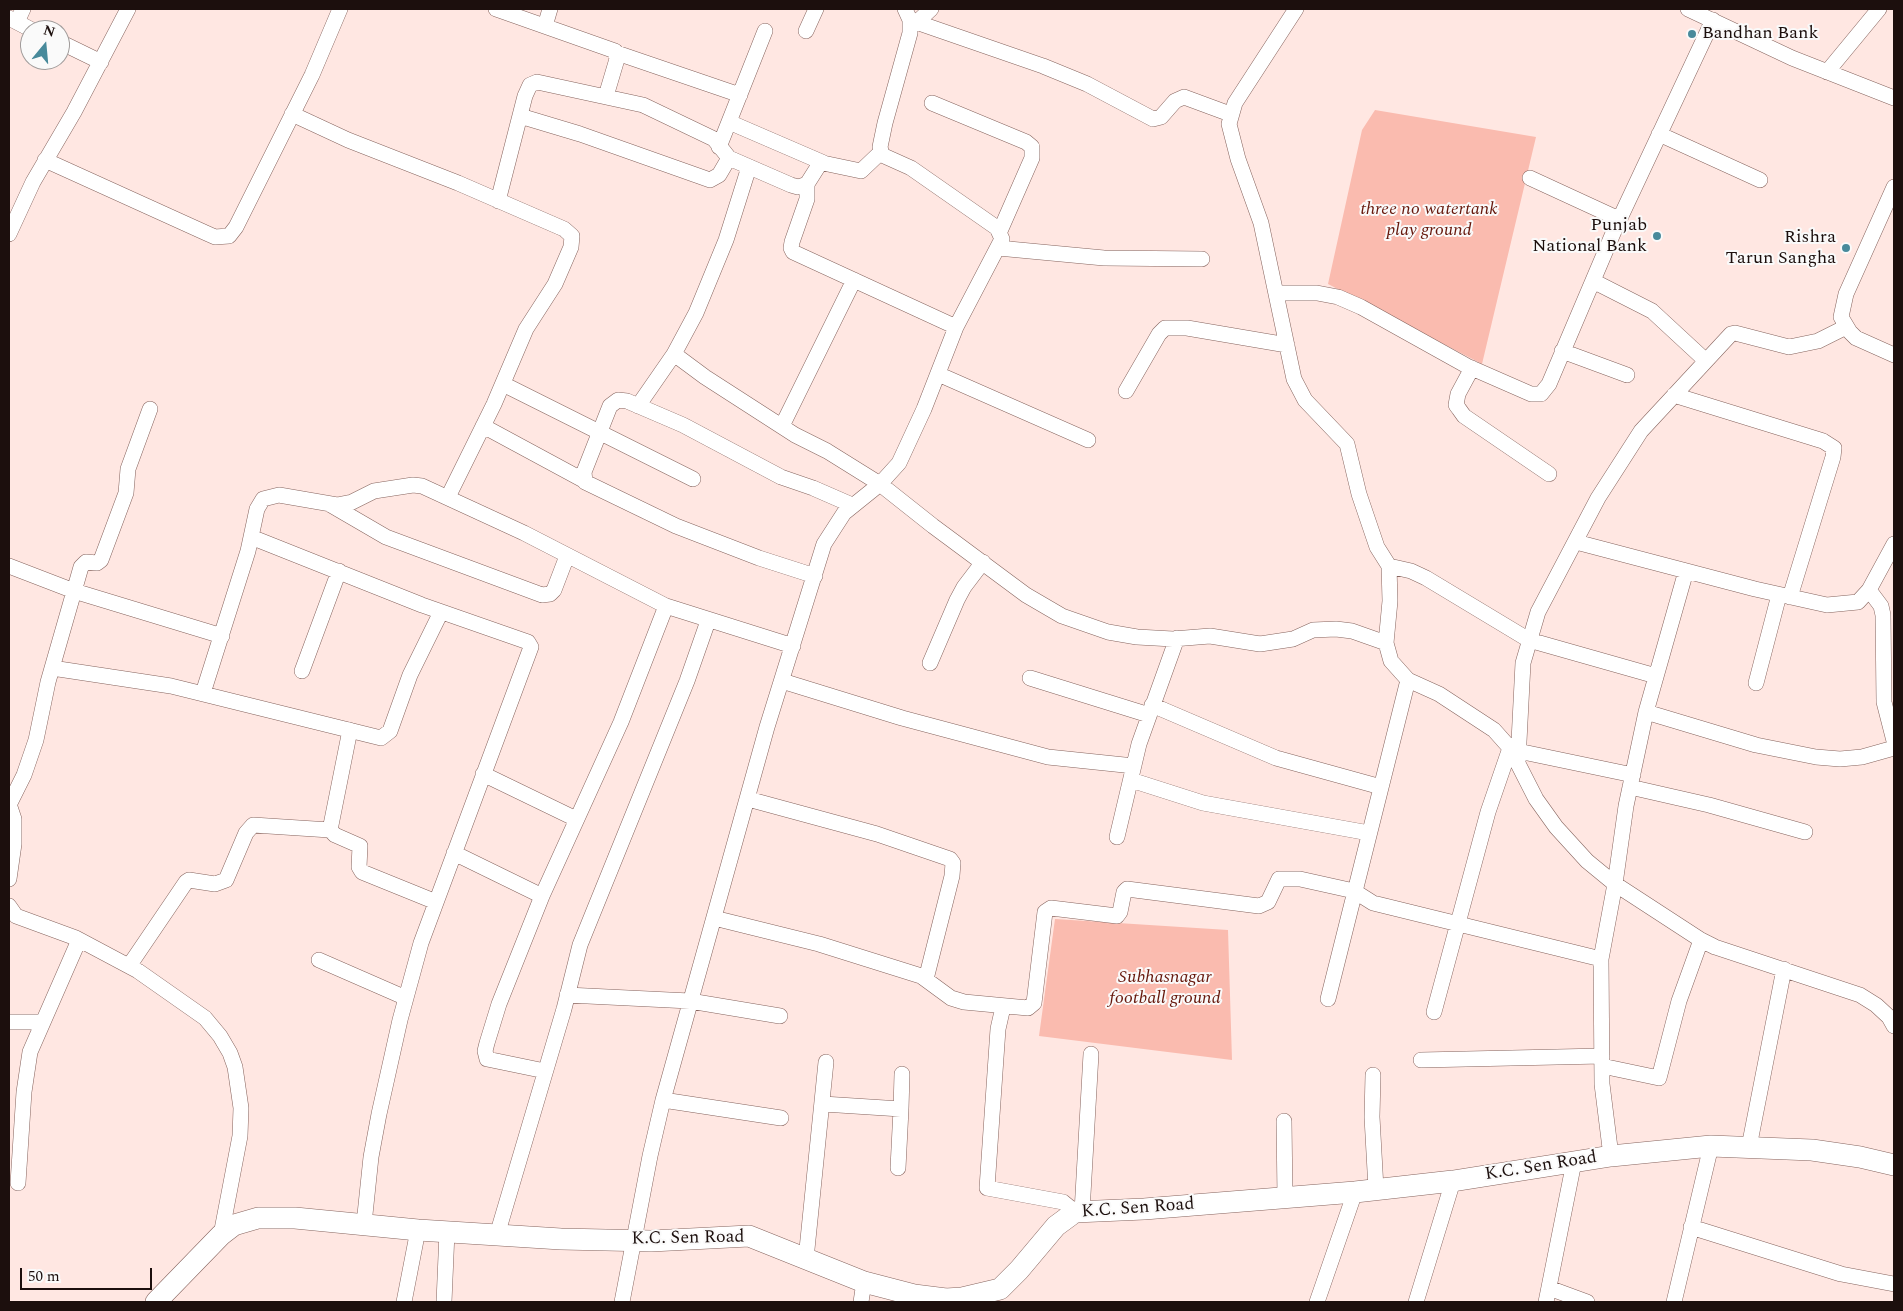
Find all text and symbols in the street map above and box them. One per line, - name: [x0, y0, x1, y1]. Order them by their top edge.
- text: N: [41, 19, 58, 43]
- north arrow: [20, 20, 70, 70]
- place label: Bandhan Bank: [1702, 23, 1819, 45]
- marker: Bandhan Bank: [1686, 28, 1698, 40]
- park label: three no watertank play ground: [1360, 199, 1498, 242]
- place label: Punjab National Bank: [1532, 215, 1647, 258]
- place label: Rishra Tarun Sangha: [1726, 227, 1836, 270]
- marker: Punjab National Bank: [1651, 230, 1663, 242]
- marker: Rishra Tarun Sangha: [1840, 242, 1852, 254]
- park label: Subhasnagar football ground: [1109, 967, 1221, 1010]
- street label: K.C. Sen Road: [1483, 1147, 1599, 1187]
- street label: K.C. Sen Road: [1081, 1194, 1195, 1224]
- street label: K.C. Sen Road: [631, 1227, 745, 1251]
- scale bar: [22, 1258, 155, 1290]
- text: 50 m: [28, 1265, 60, 1288]

